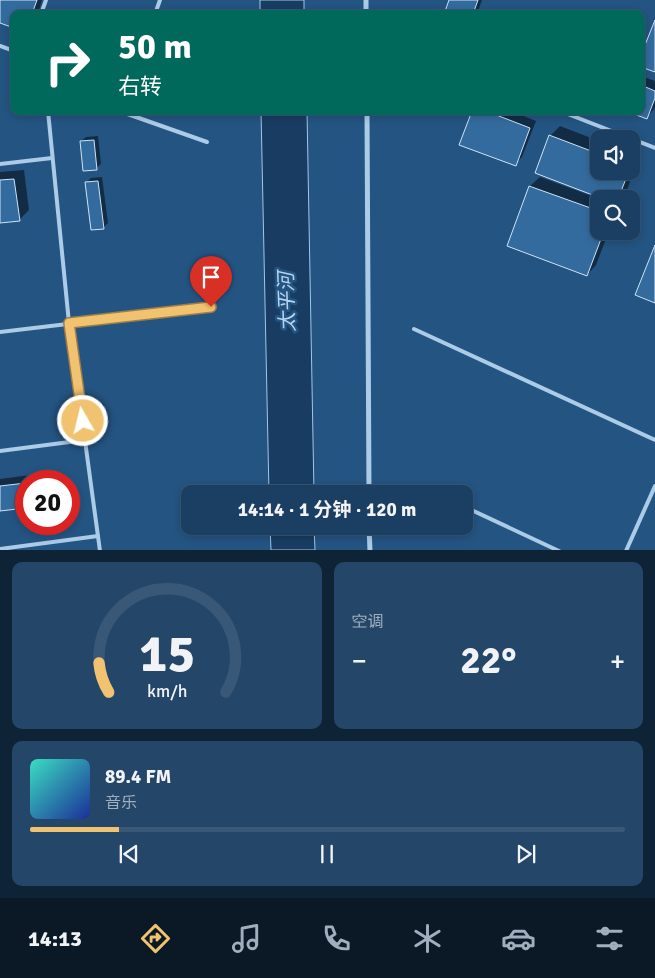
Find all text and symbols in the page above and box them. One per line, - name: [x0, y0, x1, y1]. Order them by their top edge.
- text: 50 m: [118, 25, 192, 68]
- icon: right: [35, 30, 100, 95]
- text: 右转: [118, 73, 162, 100]
- map controls: [590, 130, 640, 240]
- button: sound: [590, 130, 640, 180]
- button: search: [590, 190, 640, 240]
- pin: [190, 256, 232, 307]
- icon: arrive: [197, 263, 225, 291]
- water label: 太平河: [273, 268, 301, 332]
- position arrow: [56, 394, 108, 446]
- speed limit sign: 20: [15, 470, 80, 535]
- text: 14:14 · 1 分钟 · 120 m: [238, 498, 416, 522]
- text: 空调: [352, 612, 384, 632]
- text: 15: [139, 622, 195, 686]
- text: 22°: [460, 637, 516, 684]
- text: −: [352, 644, 367, 678]
- text: +: [610, 644, 625, 678]
- text: km/h: [147, 680, 187, 702]
- text: 89.4 FM: [105, 765, 171, 789]
- text: 音乐: [105, 793, 137, 813]
- icon: previous: [115, 840, 143, 868]
- icon: pause: [313, 840, 341, 868]
- icon: next: [512, 840, 540, 868]
- icon: directions: [138, 921, 173, 956]
- icon: music: [229, 921, 264, 956]
- icon: phone: [319, 921, 354, 956]
- icon: climate: [410, 921, 445, 956]
- icon: car: [501, 921, 536, 956]
- icon: filters: [592, 921, 627, 956]
- text: 14:13: [28, 925, 82, 952]

